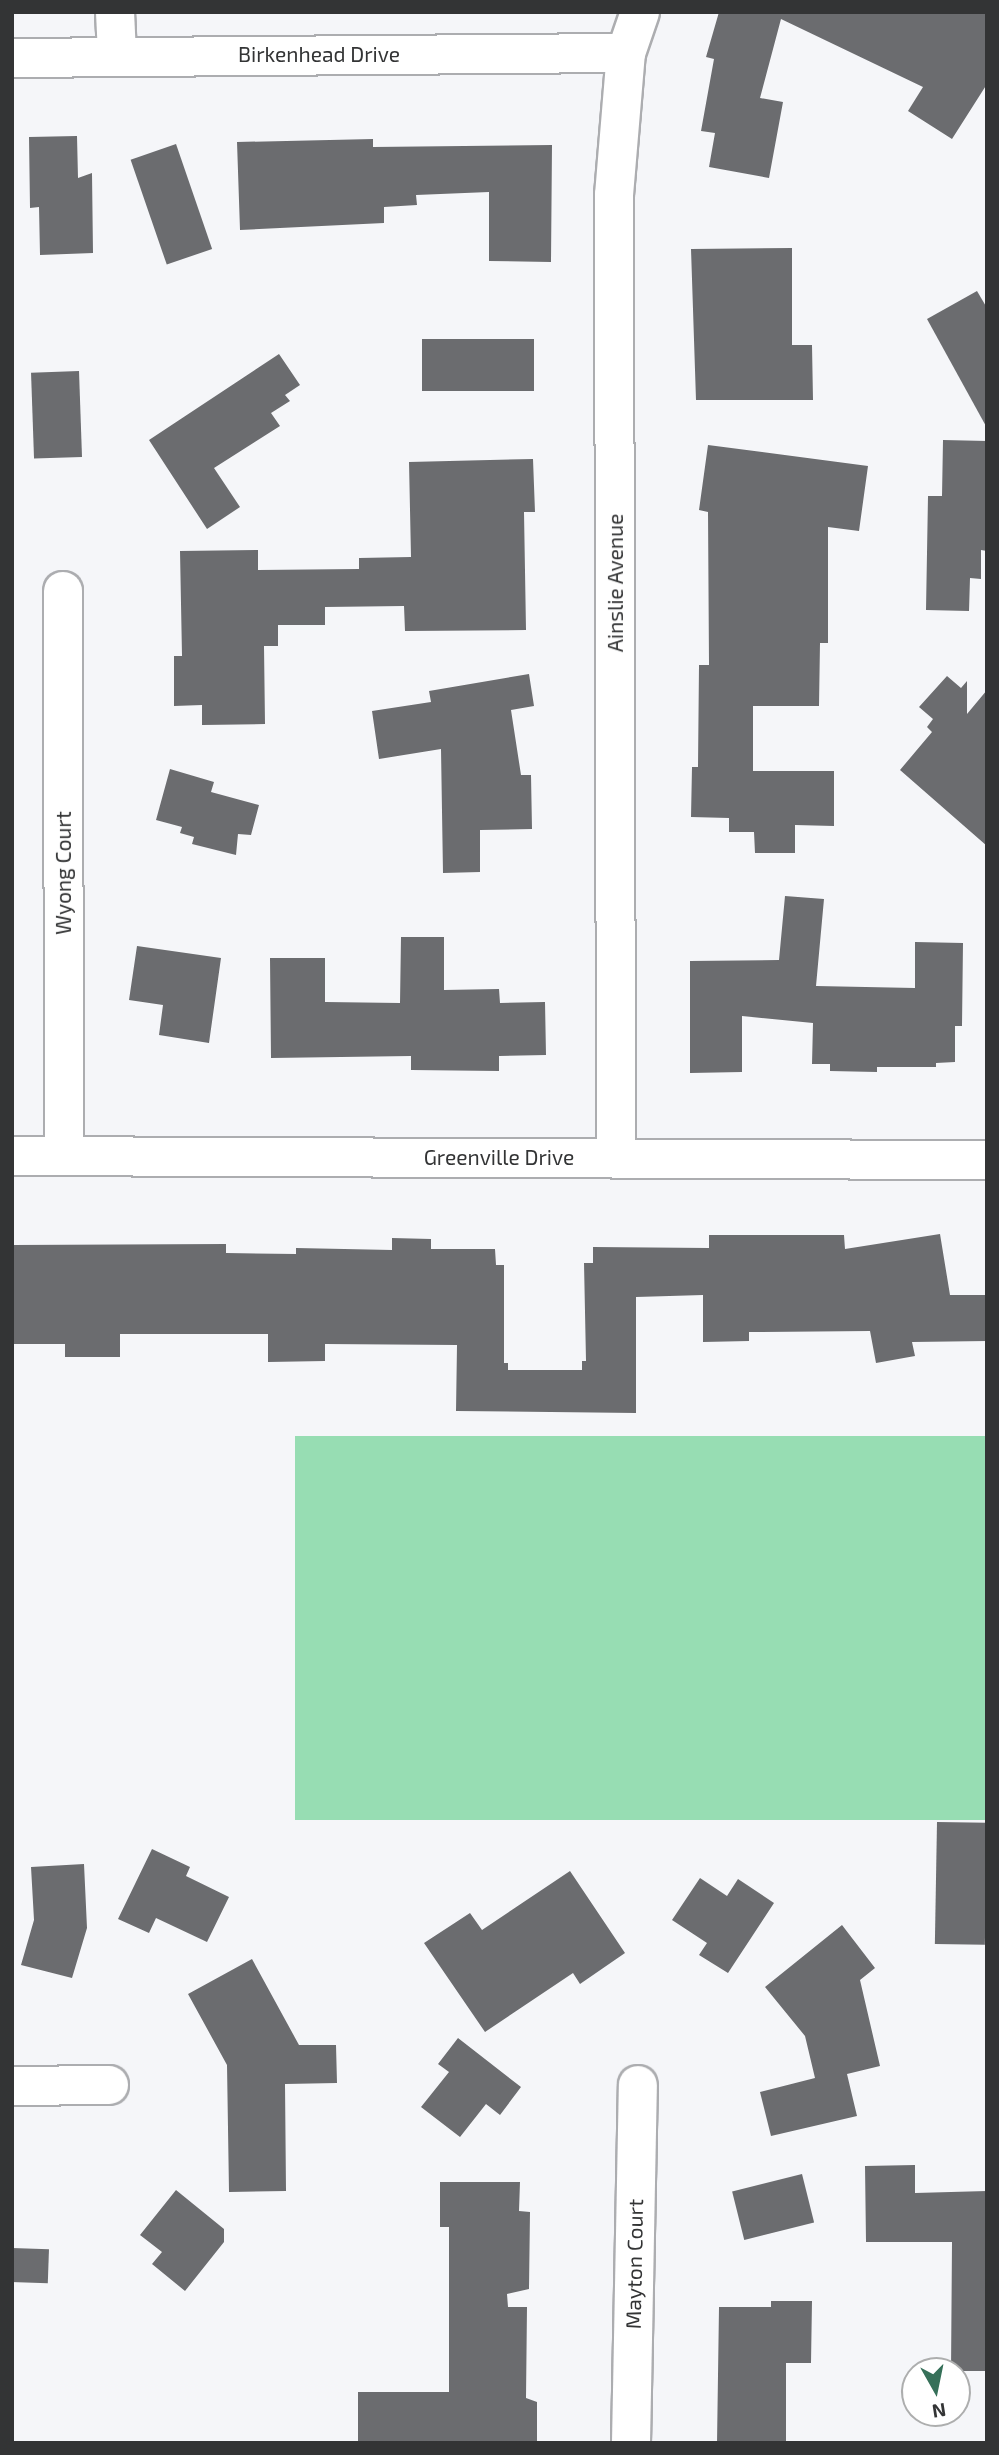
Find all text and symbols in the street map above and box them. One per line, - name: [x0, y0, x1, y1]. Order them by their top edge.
- street label: Birkenhead Drive: [238, 41, 400, 67]
- street label: Ainslie Avenue: [602, 514, 628, 652]
- street label: Wyong Court: [50, 811, 76, 935]
- street label: Greenville Drive: [424, 1144, 574, 1170]
- street label: Mayton Court: [620, 2199, 648, 2329]
- north arrow: [901, 2357, 971, 2427]
- text: N: [930, 2399, 948, 2424]

